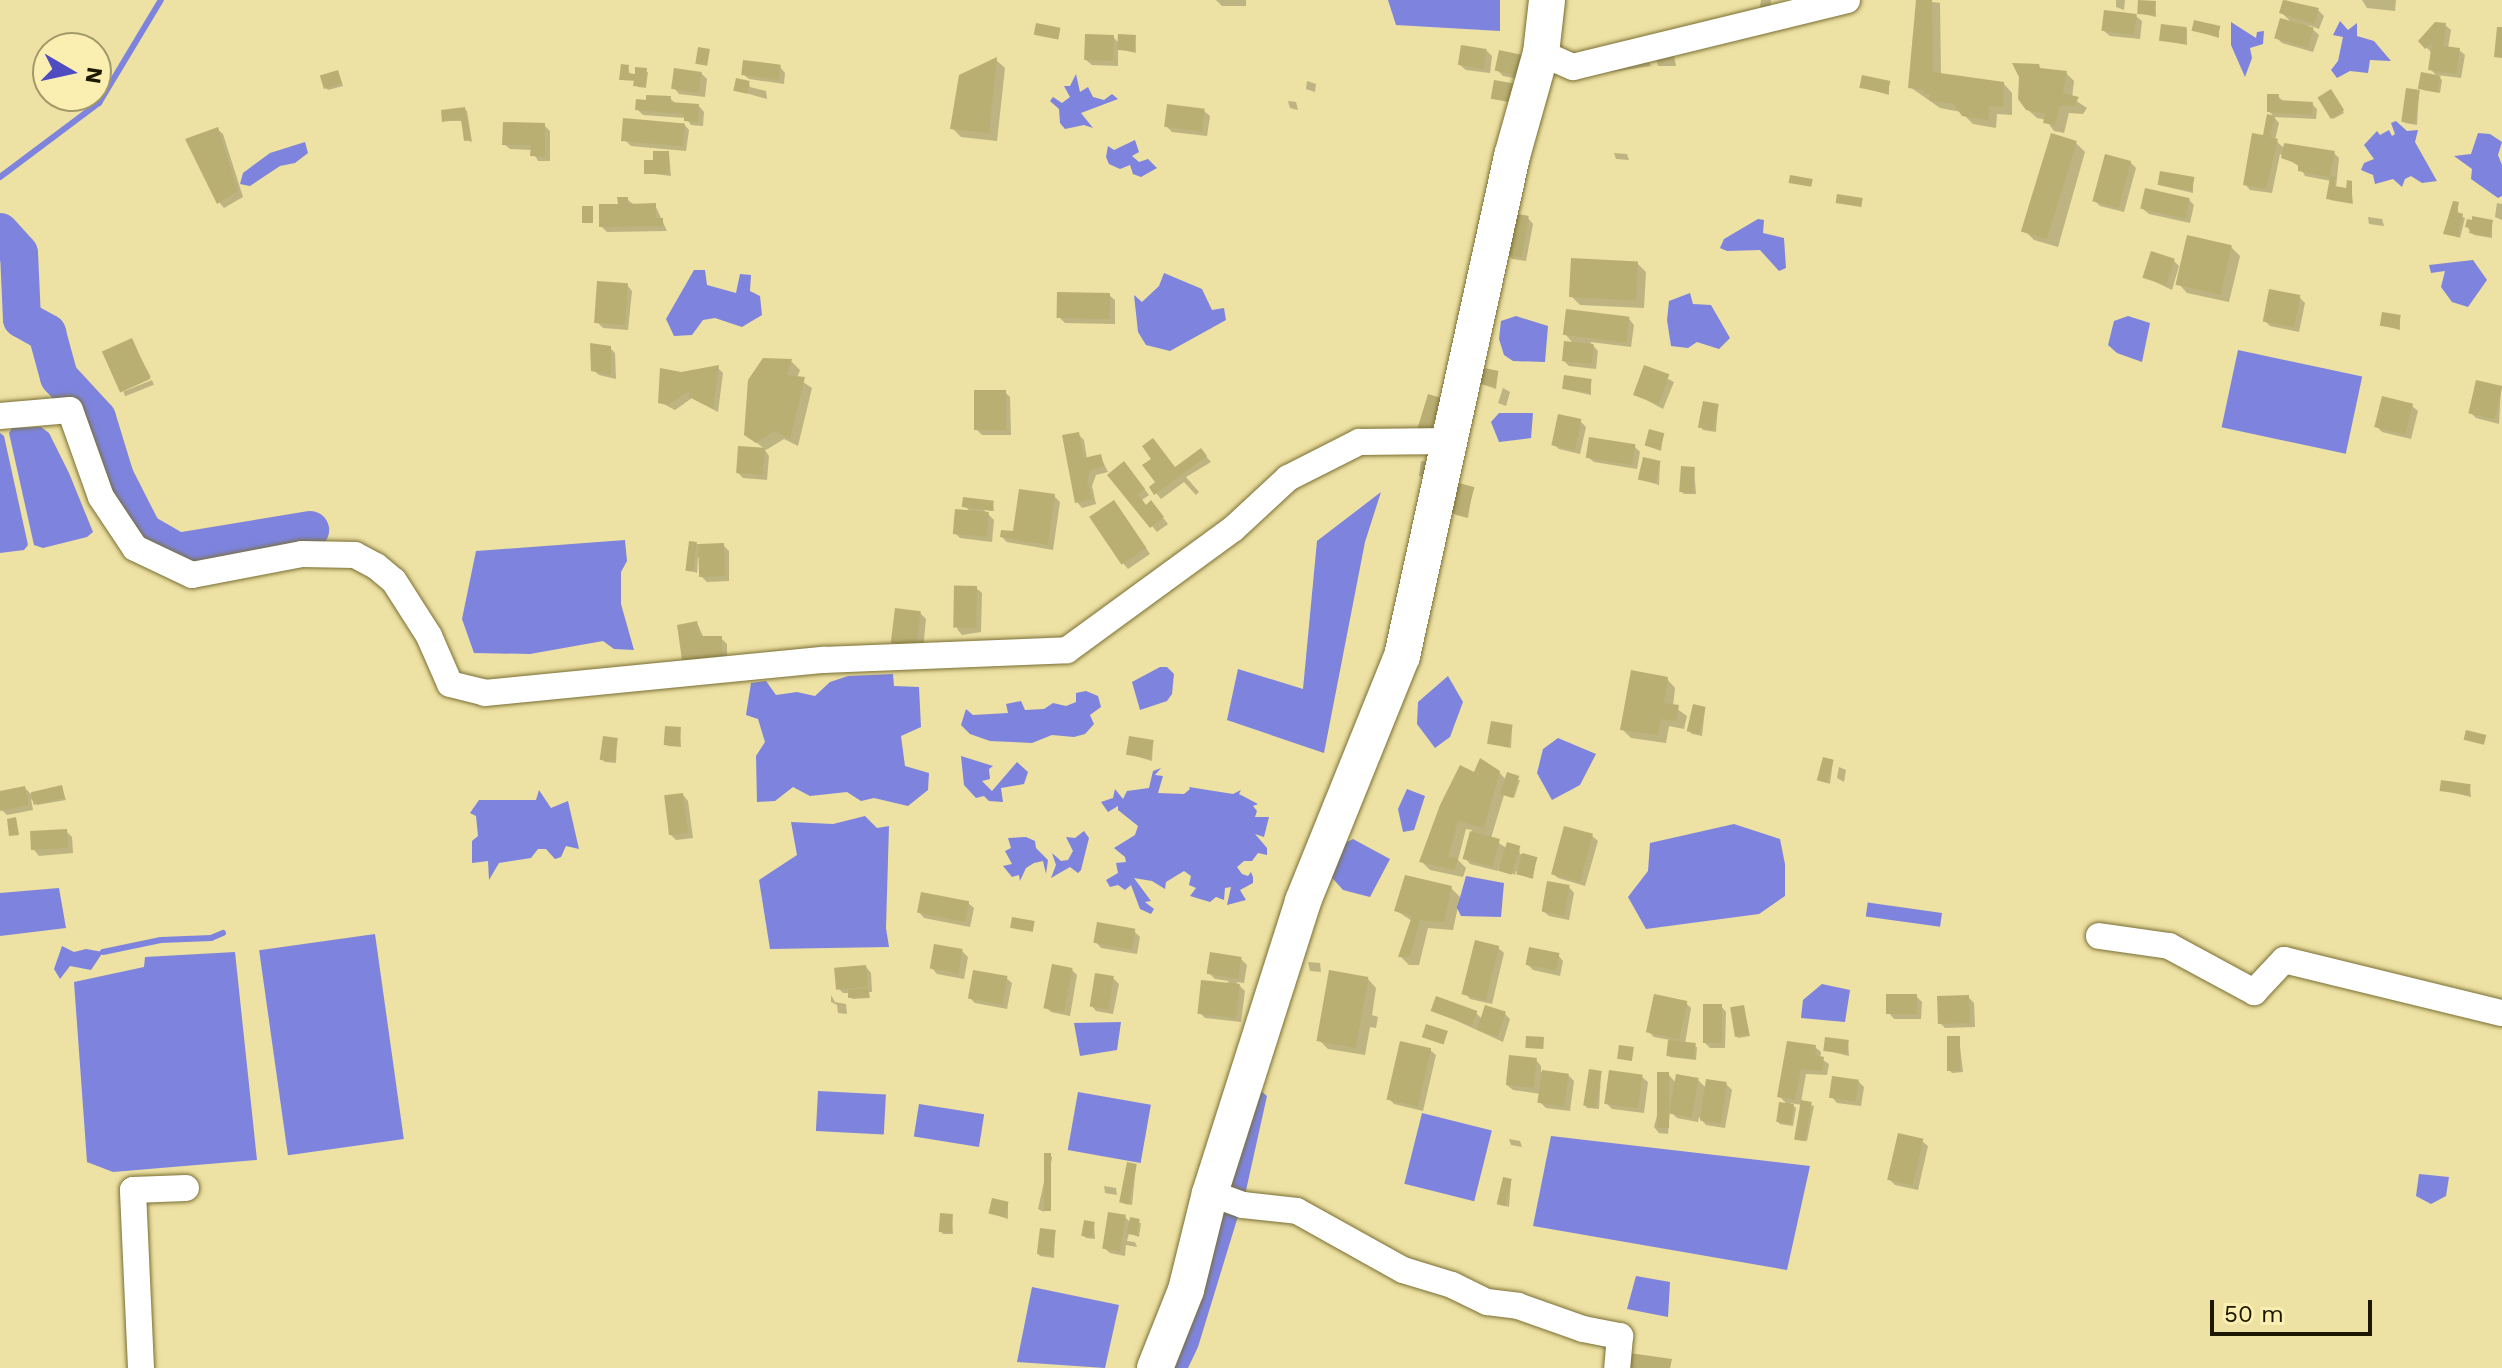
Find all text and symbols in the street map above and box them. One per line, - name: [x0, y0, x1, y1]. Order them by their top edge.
- north arrow: [32, 32, 112, 112]
- text: N: [81, 66, 108, 86]
- scale bar: [2214, 1284, 2376, 1334]
- text: 50 m: [2224, 1300, 2284, 1328]

